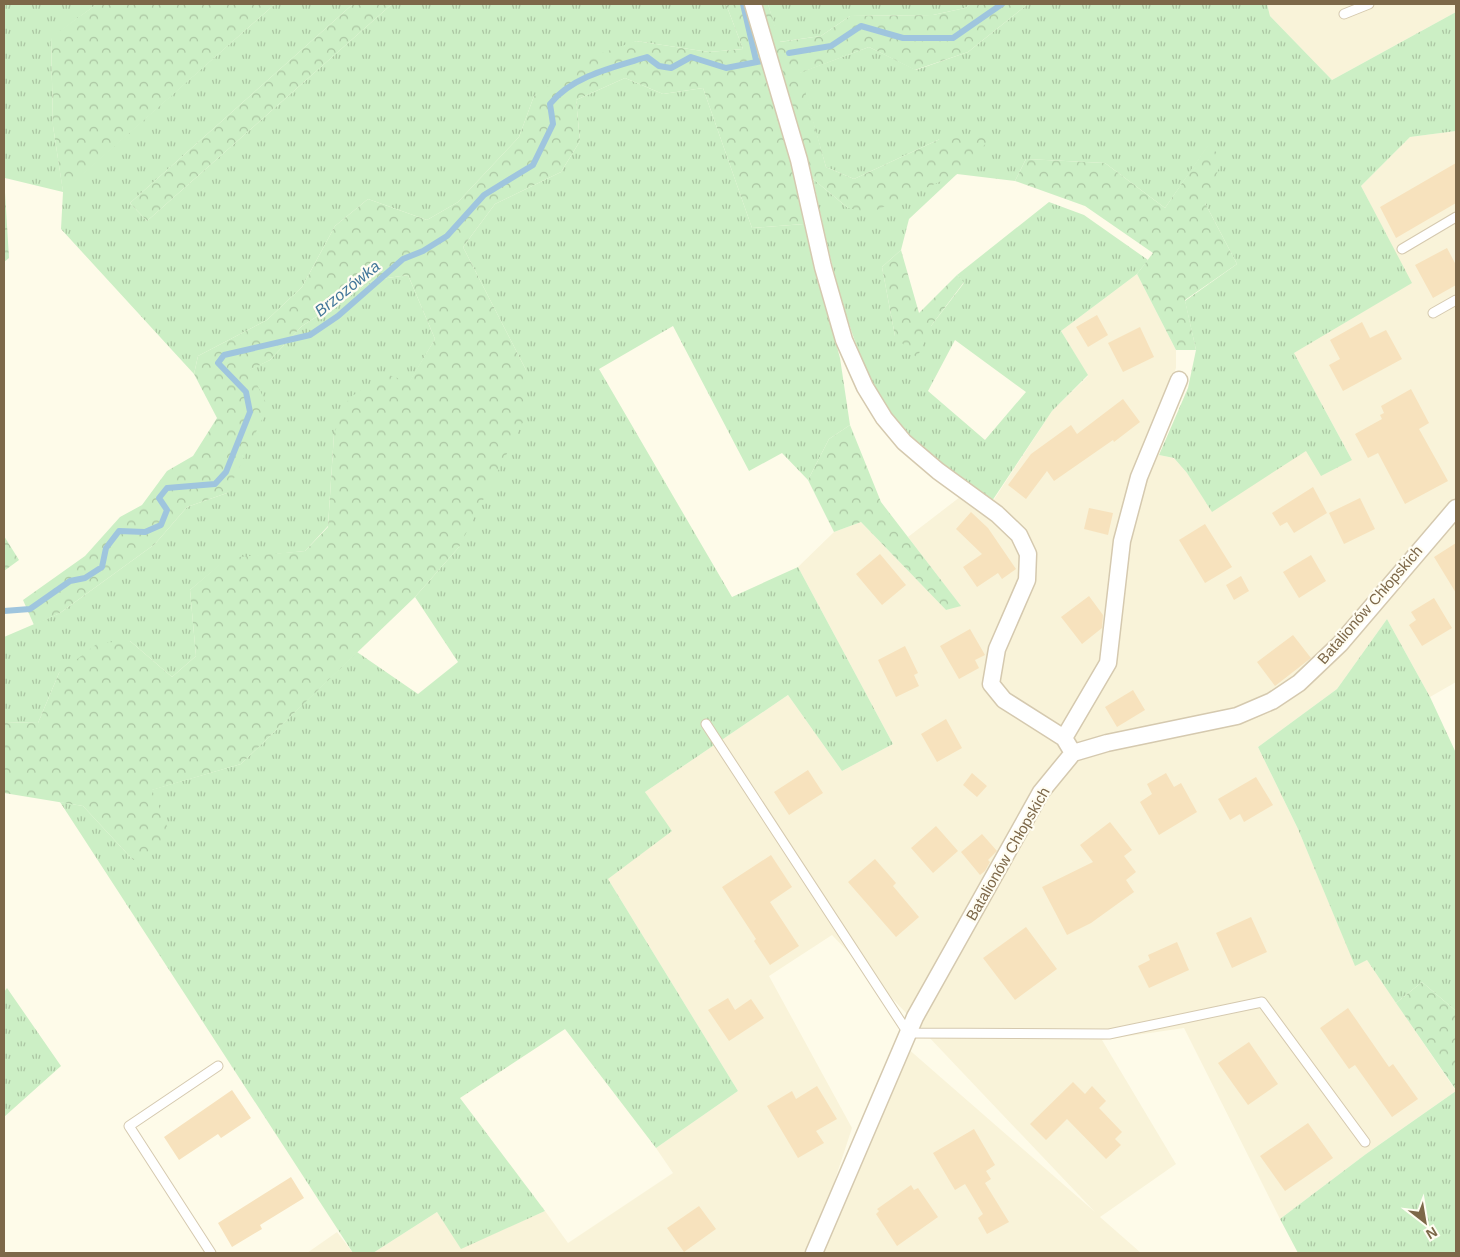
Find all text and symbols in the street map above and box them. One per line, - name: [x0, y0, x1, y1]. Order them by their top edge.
- water label: Brzozówka: [312, 257, 383, 320]
- street label: Batalionów Chłopskich: [1314, 542, 1426, 667]
- street label: Batalionów Chłopskich: [962, 784, 1053, 923]
- north arrow: [1400, 1197, 1450, 1247]
- text: N: [1423, 1224, 1440, 1243]

